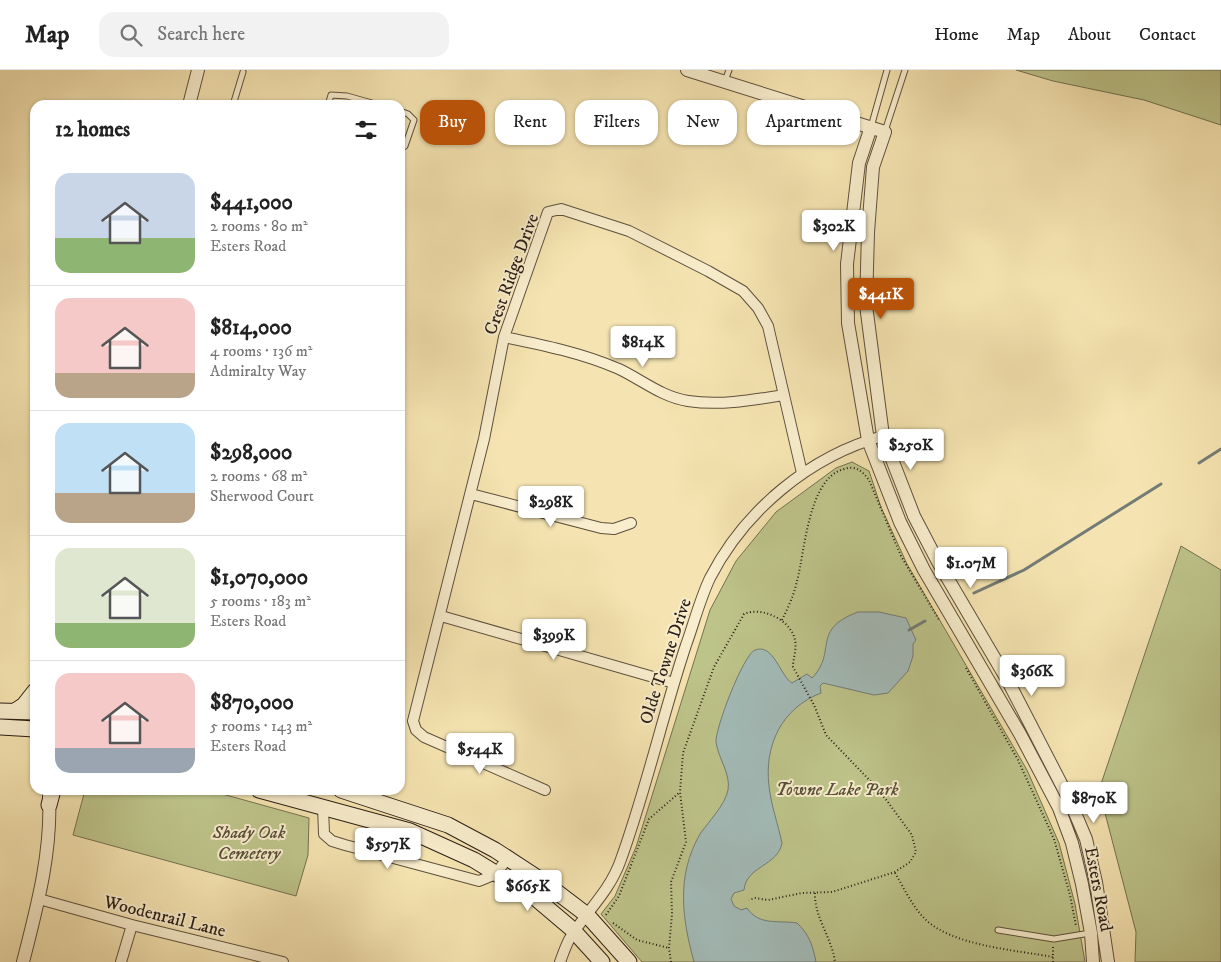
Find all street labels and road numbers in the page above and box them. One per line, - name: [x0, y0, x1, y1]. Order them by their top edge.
- street label: Crest Ridge Drive: [480, 211, 544, 338]
- street label: Olde Towne Drive: [635, 596, 697, 727]
- street label: Esters Road: [1079, 845, 1117, 933]
- street label: Woodenrail Lane: [101, 891, 228, 943]

